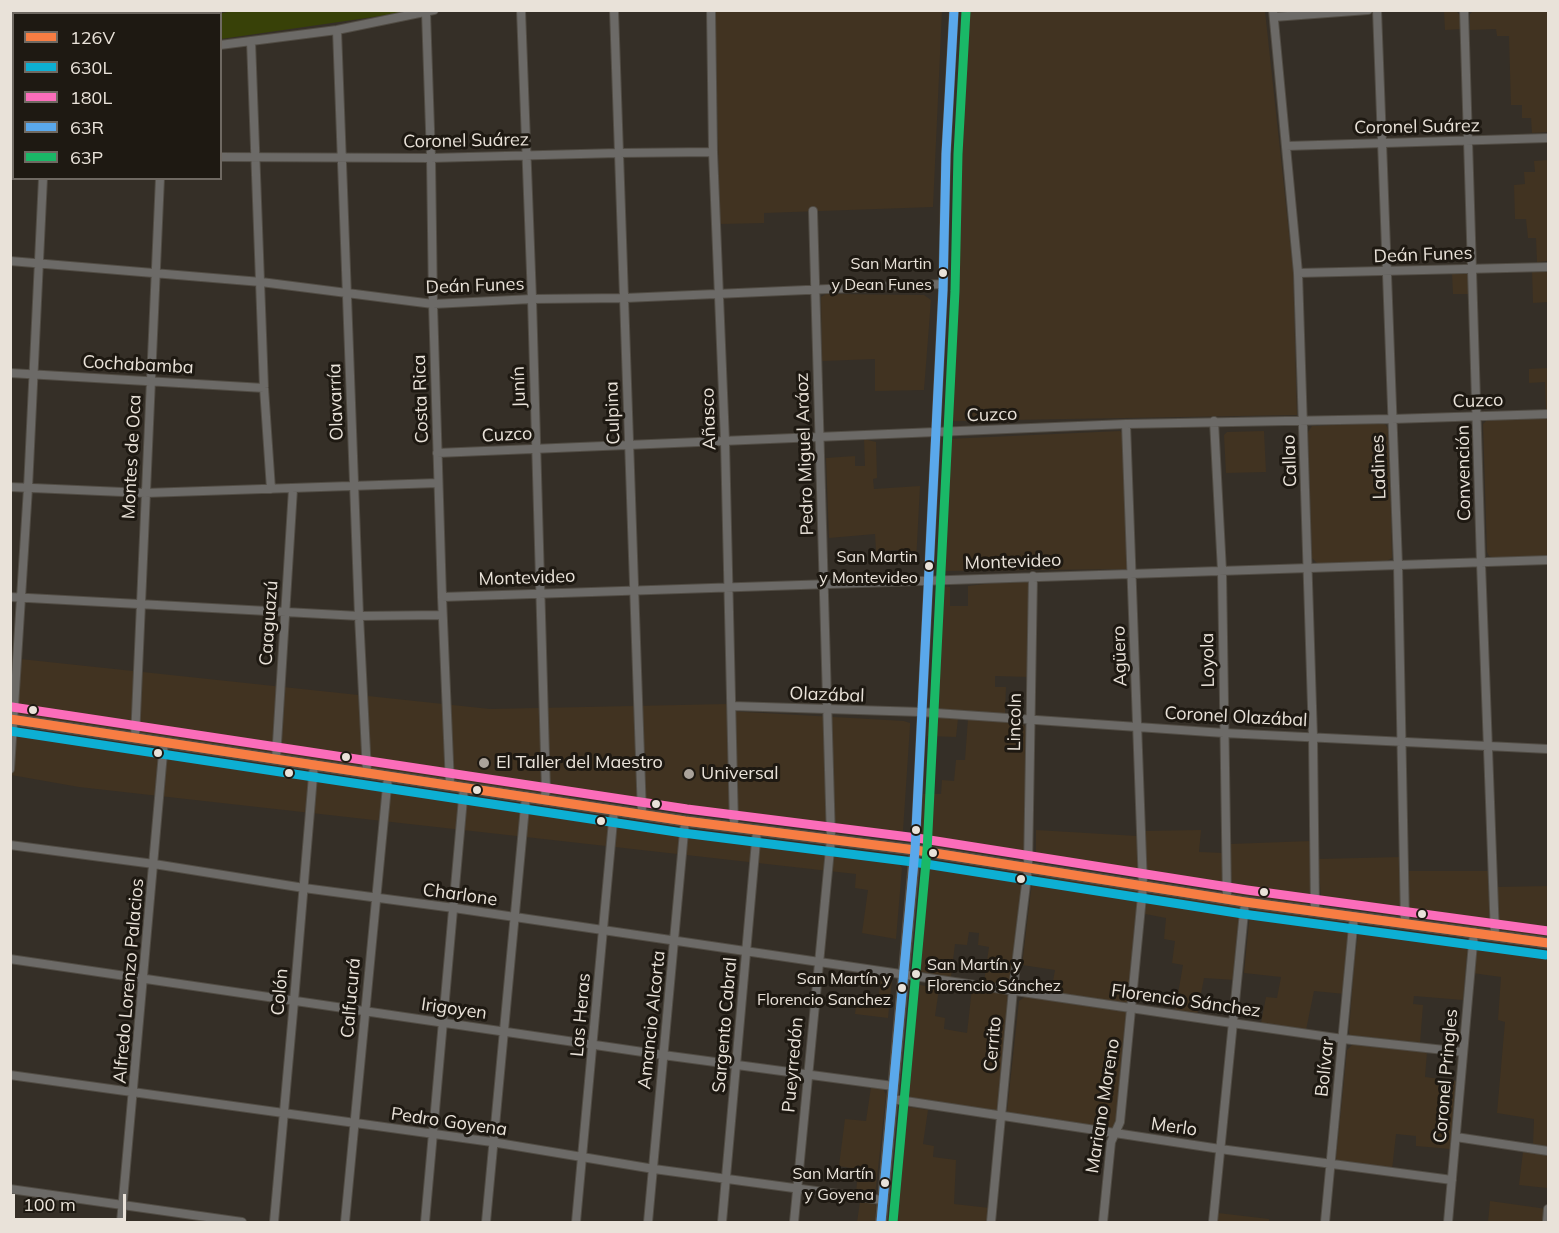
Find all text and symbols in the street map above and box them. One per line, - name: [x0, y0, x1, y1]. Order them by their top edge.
- legend: [12, 12, 222, 180]
- text: 126V: [70, 26, 115, 49]
- text: 630L: [70, 56, 112, 79]
- text: 180L: [70, 86, 112, 109]
- street label: Coronel Suárez: [1354, 115, 1480, 139]
- text: 63R: [70, 116, 104, 139]
- street label: Coronel Suárez: [403, 129, 529, 153]
- text: 63P: [70, 146, 103, 169]
- street label: Deán Funes: [1373, 242, 1473, 268]
- place label: San Martin y Dean Funes: [831, 254, 932, 292]
- marker: San Martin y Dean Funes: [937, 267, 949, 279]
- street label: Deán Funes: [425, 273, 525, 299]
- street label: Cochabamba: [82, 351, 194, 379]
- street label: Costa Rica: [409, 354, 433, 444]
- street label: Olavarría: [324, 363, 348, 441]
- street label: Junín: [507, 366, 531, 408]
- street label: Pedro Miguel Aráoz: [791, 372, 819, 536]
- street label: Culpina: [601, 381, 625, 445]
- street label: Añasco: [697, 387, 721, 451]
- street label: Cuzco: [1452, 389, 1504, 413]
- street label: Montes de Oca: [118, 394, 146, 520]
- street label: Cuzco: [966, 403, 1018, 427]
- street label: Cuzco: [481, 423, 533, 447]
- street label: Convención: [1452, 425, 1476, 521]
- street label: Callao: [1278, 434, 1302, 488]
- street label: Ladines: [1367, 434, 1391, 500]
- place label: San Martin y Montevideo: [819, 547, 918, 585]
- street label: Montevideo: [964, 550, 1062, 574]
- marker: San Martin y Montevideo: [923, 560, 935, 572]
- street label: Montevideo: [478, 566, 576, 590]
- street label: Caaguazú: [255, 580, 283, 666]
- street label: Agüero: [1108, 625, 1132, 687]
- street label: Loyola: [1197, 632, 1219, 688]
- street label: Olazábal: [789, 683, 865, 707]
- street label: Lincoln: [1004, 693, 1026, 751]
- street label: Coronel Olazábal: [1164, 702, 1308, 732]
- unlabelled marker: [27, 704, 39, 716]
- unlabelled marker: [152, 747, 164, 759]
- unlabelled marker: [340, 751, 352, 763]
- place label: El Taller del Maestro: [496, 752, 663, 774]
- marker: El Taller del Maestro: [477, 756, 491, 770]
- place label: Universal: [701, 763, 779, 785]
- unlabelled marker: [283, 767, 295, 779]
- marker: Universal: [682, 767, 696, 781]
- unlabelled marker: [471, 784, 483, 796]
- unlabelled marker: [650, 798, 662, 810]
- unlabelled marker: [595, 815, 607, 827]
- unlabelled marker: [910, 824, 922, 836]
- unlabelled marker: [927, 847, 939, 859]
- unlabelled marker: [1015, 873, 1027, 885]
- street label: Alfredo Lorenzo Palacios: [109, 877, 149, 1085]
- street label: Charlone: [421, 879, 499, 911]
- unlabelled marker: [1258, 886, 1270, 898]
- unlabelled marker: [1416, 908, 1428, 920]
- street label: Amancio Alcorta: [634, 950, 670, 1090]
- place label: San Martín y Florencio Sánchez: [927, 955, 1061, 993]
- street label: Sargento Cabral: [708, 956, 742, 1094]
- street label: Calfucurá: [337, 957, 365, 1039]
- street label: Colón: [267, 968, 293, 1016]
- marker: San Martín y Florencio Sánchez: [910, 968, 922, 980]
- place label: San Martín y Florencio Sanchez: [757, 969, 891, 1007]
- street label: Las Heras: [567, 972, 595, 1058]
- street label: Florencio Sánchez: [1110, 980, 1262, 1022]
- marker: San Martín y Florencio Sanchez: [896, 982, 908, 994]
- street label: Irigoyen: [420, 994, 488, 1024]
- street label: Coronel Pringles: [1429, 1008, 1463, 1144]
- street label: Pueyrredón: [778, 1016, 808, 1114]
- street label: Cerrito: [980, 1016, 1006, 1072]
- street label: Mariano Moreno: [1082, 1037, 1124, 1175]
- street label: Bolívar: [1311, 1038, 1339, 1098]
- street label: Pedro Goyena: [389, 1103, 509, 1141]
- street label: Merlo: [1150, 1113, 1198, 1141]
- place label: San Martín y Goyena: [793, 1164, 874, 1202]
- marker: San Martín y Goyena: [879, 1177, 891, 1189]
- scale bar: [15, 1182, 129, 1220]
- text: 100 m: [23, 1193, 76, 1216]

